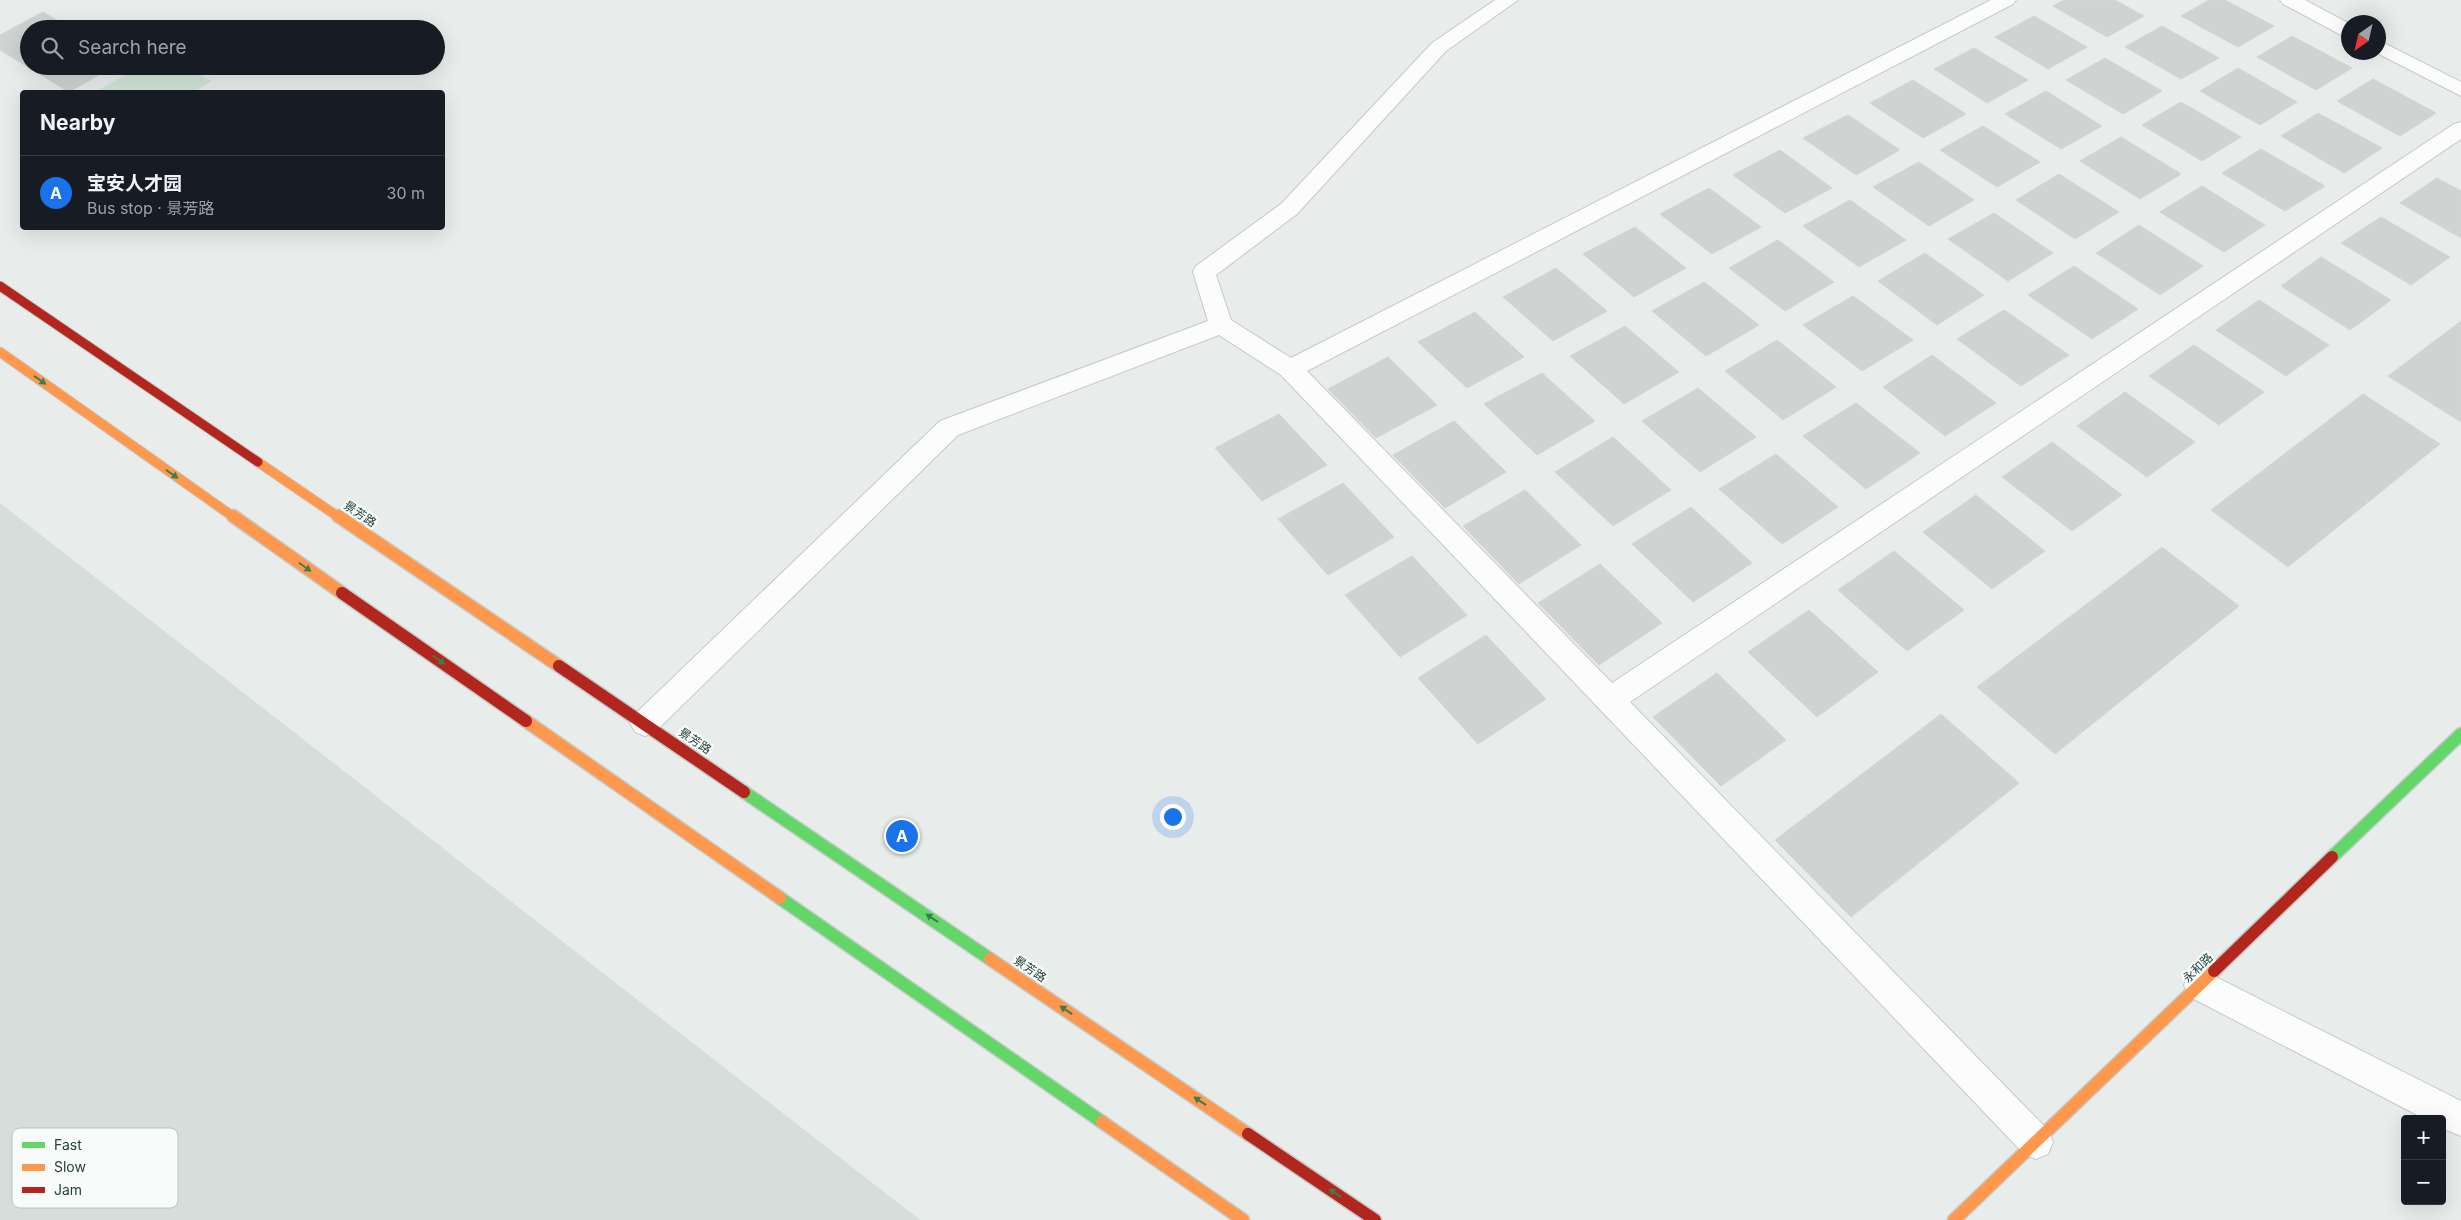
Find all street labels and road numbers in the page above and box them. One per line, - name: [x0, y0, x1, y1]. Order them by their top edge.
- street label: 景芳路: [341, 497, 379, 530]
- street label: 景芳路: [676, 724, 714, 757]
- street label: 永和路: [2179, 950, 2216, 986]
- street label: 景芳路: [1011, 952, 1049, 985]

